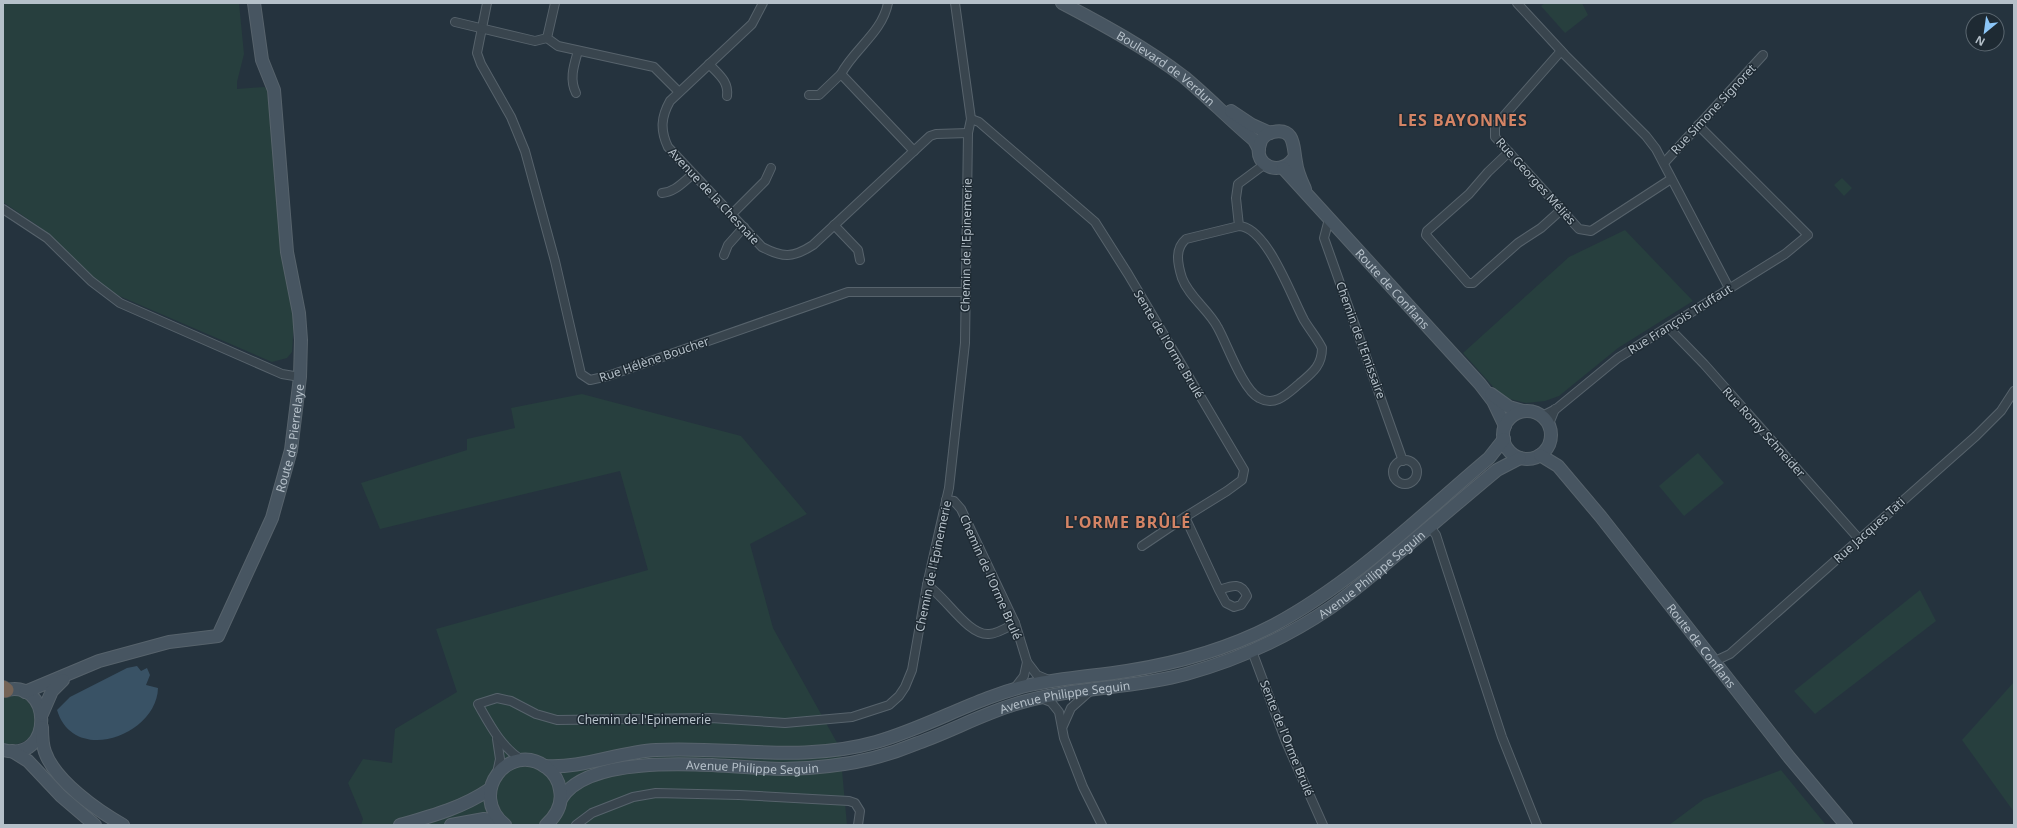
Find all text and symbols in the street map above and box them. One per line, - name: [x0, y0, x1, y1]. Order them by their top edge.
- north arrow: [1965, 12, 2005, 52]
- street label: Boulevard de Verdun: [1114, 26, 1219, 109]
- text: N: [1972, 32, 1987, 50]
- street label: Rue Simone Signoret: [1667, 60, 1760, 158]
- district label: LES BAYONNES: [1398, 109, 1528, 131]
- street label: Rue Georges Méliès: [1492, 134, 1580, 228]
- street label: Avenue de la Chesnaie: [664, 144, 764, 248]
- street label: Chemin de l'Epinemerie: [956, 178, 976, 312]
- street label: Route de Conflans: [1352, 245, 1434, 332]
- street label: Chemin de l'Emissaire: [1332, 279, 1390, 401]
- street label: Rue François Truffaut: [1625, 280, 1736, 358]
- street label: Sente de l'Orme Brulé: [1130, 287, 1208, 402]
- street label: Rue Hélène Boucher: [597, 332, 711, 386]
- street label: Route de Pierrelaye: [271, 383, 308, 494]
- street label: Rue Romy Schneider: [1719, 383, 1809, 481]
- street label: Rue Jacques Tati: [1830, 493, 1908, 567]
- street label: Chemin de l'Epinemerie: [911, 499, 955, 633]
- district label: L'ORME BRÛLÉ: [1065, 511, 1191, 533]
- street label: Chemin de l'Orme Brulé: [956, 512, 1026, 642]
- street label: Avenue Philippe Seguin: [1315, 526, 1428, 622]
- street label: Route de Conflans: [1663, 600, 1740, 692]
- street label: Avenue Philippe Seguin: [997, 676, 1131, 717]
- street label: Sente de l'Orme Brulé: [1256, 678, 1318, 799]
- street label: Chemin de l'Epinemerie: [577, 711, 711, 728]
- street label: Avenue Philippe Seguin: [686, 756, 819, 778]

